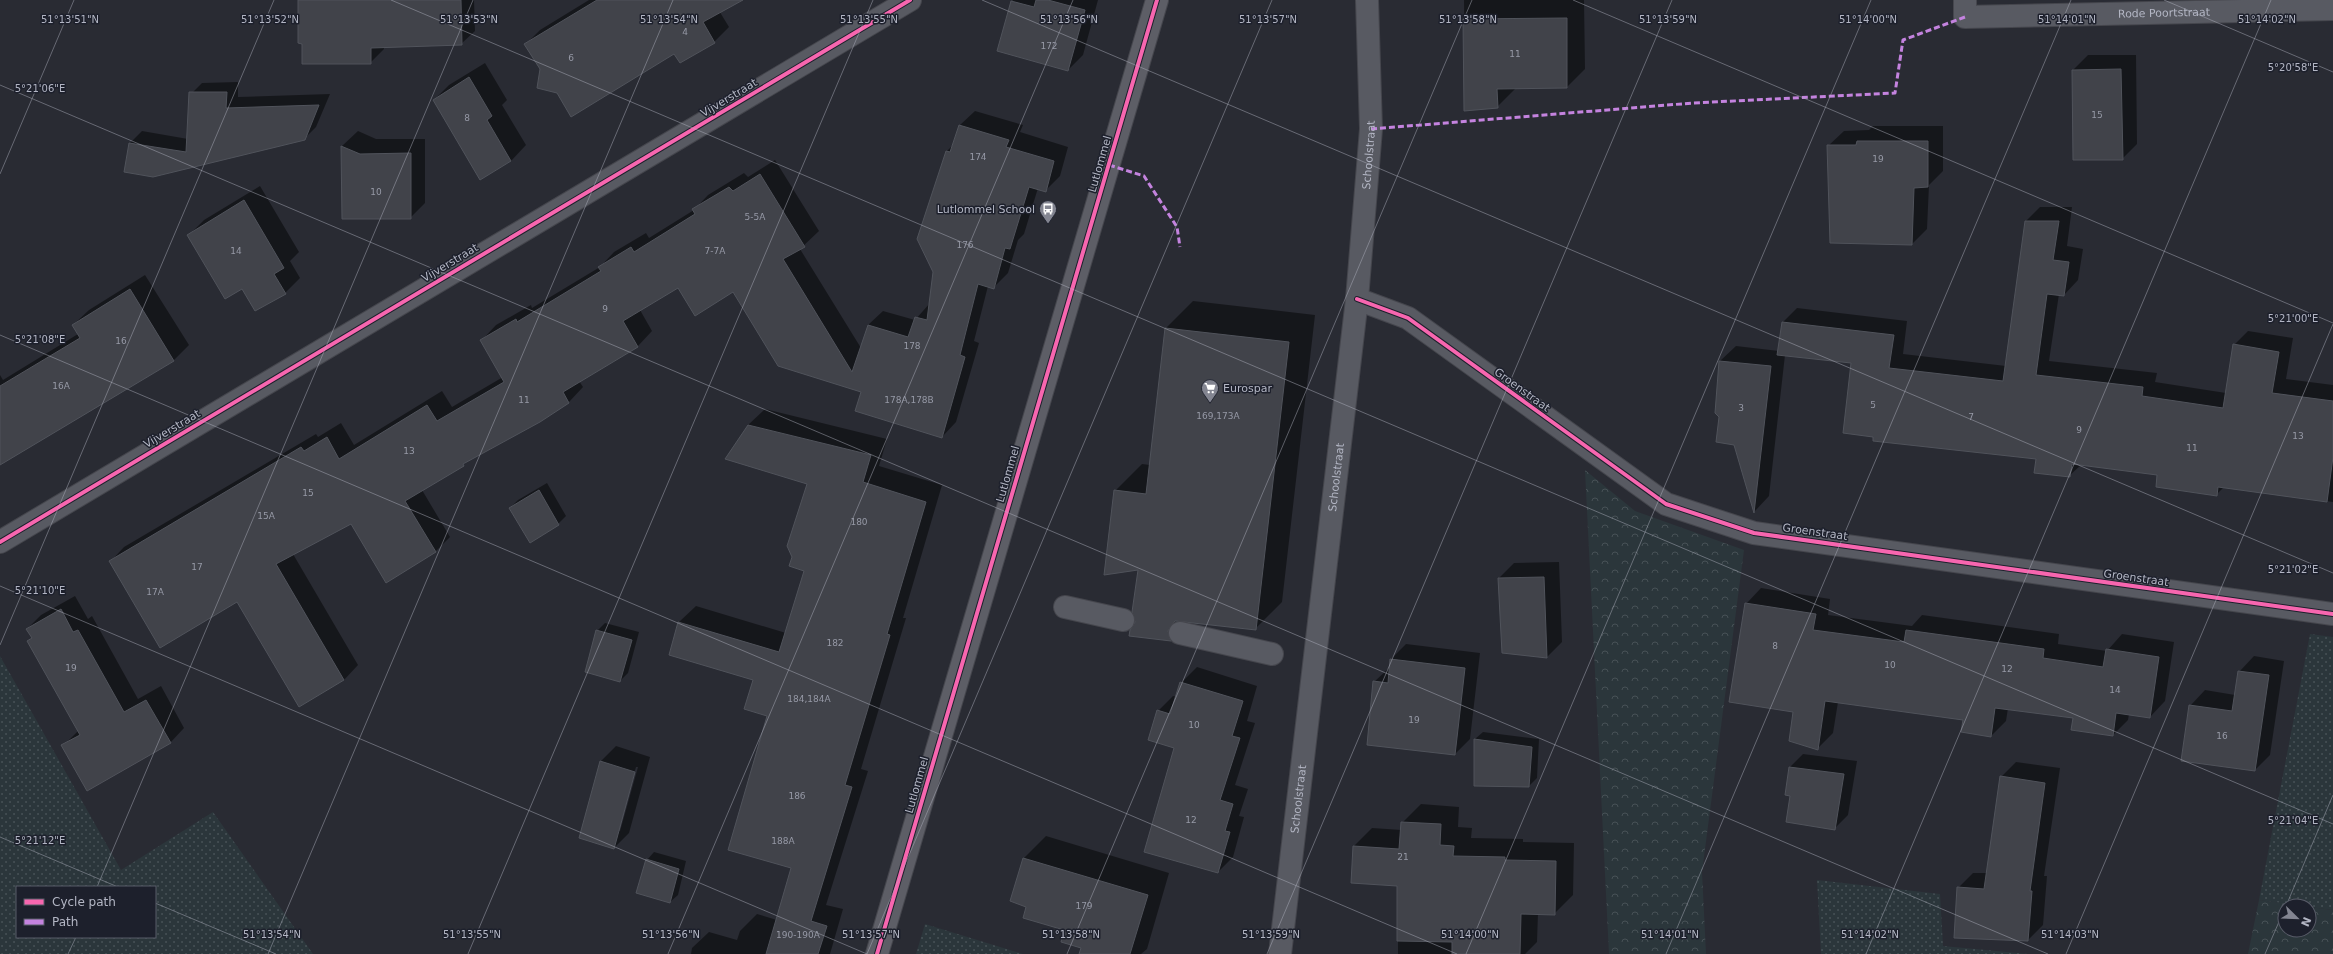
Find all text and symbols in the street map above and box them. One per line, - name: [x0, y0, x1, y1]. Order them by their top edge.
- street label: Rode Poortstraat: [2118, 5, 2211, 20]
- text: 51°13'51"N: [41, 14, 99, 25]
- text: 51°13'52"N: [241, 14, 299, 25]
- text: 51°13'53"N: [440, 14, 498, 25]
- text: 51°13'54"N: [640, 14, 698, 25]
- text: 51°13'55"N: [840, 14, 898, 25]
- text: 51°13'56"N: [1040, 14, 1098, 25]
- text: 51°13'57"N: [1239, 14, 1297, 25]
- text: 51°13'58"N: [1439, 14, 1497, 25]
- text: 51°13'59"N: [1639, 14, 1697, 25]
- text: 51°14'00"N: [1839, 14, 1897, 25]
- text: 51°14'01"N: [2038, 14, 2096, 25]
- text: 51°14'02"N: [2238, 14, 2296, 25]
- house number: 4: [682, 27, 688, 37]
- house number: 172: [1040, 41, 1058, 51]
- house number: 11: [1509, 49, 1521, 59]
- house number: 6: [568, 53, 574, 63]
- text: 5°20'58"E: [2268, 62, 2318, 73]
- street label: Vijverstraat: [698, 76, 760, 120]
- text: 5°21'06"E: [15, 83, 65, 94]
- house number: 15: [2091, 110, 2103, 120]
- house number: 8: [464, 113, 470, 123]
- street label: Schoolstraat: [1360, 120, 1378, 190]
- street label: Lutlommel: [1086, 134, 1114, 194]
- house number: 174: [969, 152, 987, 162]
- house number: 19: [1872, 154, 1884, 164]
- house number: 10: [370, 187, 382, 197]
- bus stop icon: Lutlommel School: [1038, 199, 1058, 224]
- place label: Lutlommel School: [937, 203, 1035, 216]
- house number: 5-5A: [745, 212, 766, 222]
- house number: 176: [956, 240, 974, 250]
- street label: Vijverstraat: [419, 241, 481, 285]
- house number: 14: [230, 246, 242, 256]
- house number: 7-7A: [705, 246, 726, 256]
- house number: 9: [602, 304, 608, 314]
- text: 5°21'00"E: [2268, 313, 2318, 324]
- text: 5°21'08"E: [15, 334, 65, 345]
- house number: 16: [115, 336, 127, 346]
- house number: 178: [903, 341, 921, 351]
- street label: Groenstraat: [1492, 365, 1553, 415]
- supermarket icon: Eurospar: [1200, 378, 1220, 403]
- house number: 16A: [52, 381, 71, 391]
- place label: Eurospar: [1223, 382, 1272, 395]
- house number: 11: [518, 395, 530, 405]
- house number: 178A,178B: [884, 395, 934, 405]
- house number: 5: [1870, 400, 1876, 410]
- house number: 3: [1738, 403, 1744, 413]
- street label: Vijverstraat: [141, 407, 203, 451]
- house number: 169,173A: [1196, 411, 1241, 421]
- house number: 7: [1968, 412, 1974, 422]
- house number: 9: [2076, 425, 2082, 435]
- house number: 13: [2292, 431, 2304, 441]
- street label: Schoolstraat: [1326, 442, 1347, 512]
- house number: 11: [2186, 443, 2198, 453]
- street label: Lutlommel: [994, 444, 1022, 504]
- house number: 13: [403, 446, 415, 456]
- house number: 15: [302, 488, 314, 498]
- house number: 15A: [257, 511, 276, 521]
- house number: 180: [850, 517, 868, 527]
- street label: Groenstraat: [1782, 521, 1849, 543]
- house number: 17: [191, 562, 203, 572]
- text: 5°21'02"E: [2268, 564, 2318, 575]
- street label: Groenstraat: [2103, 567, 2170, 589]
- text: 5°21'10"E: [15, 585, 65, 596]
- house number: 17A: [146, 587, 165, 597]
- house number: 182: [826, 638, 844, 648]
- house number: 8: [1772, 641, 1778, 651]
- house number: 10: [1884, 660, 1896, 670]
- house number: 19: [65, 663, 77, 673]
- house number: 12: [2001, 664, 2013, 674]
- house number: 14: [2109, 685, 2121, 695]
- house number: 184,184A: [787, 694, 832, 704]
- house number: 19: [1408, 715, 1420, 725]
- house number: 10: [1188, 720, 1200, 730]
- house number: 16: [2216, 731, 2228, 741]
- street label: Lutlommel: [903, 755, 931, 815]
- street label: Schoolstraat: [1288, 763, 1309, 834]
- house number: 186: [788, 791, 806, 801]
- house number: 12: [1185, 815, 1197, 825]
- text: 5°21'04"E: [2268, 815, 2318, 826]
- text: 5°21'12"E: [15, 835, 65, 846]
- house number: 188A: [771, 836, 796, 846]
- house number: 21: [1397, 852, 1409, 862]
- legend: [16, 886, 156, 938]
- text: Cycle path: [52, 895, 116, 909]
- north arrow: [2277, 898, 2317, 938]
- house number: 179: [1075, 901, 1093, 911]
- text: Path: [52, 915, 78, 929]
- text: N: [2298, 915, 2314, 928]
- text: 51°13'54"N: [243, 929, 301, 940]
- text: 51°13'55"N: [443, 929, 501, 940]
- text: 51°13'56"N: [642, 929, 700, 940]
- text: 51°13'57"N: [842, 929, 900, 940]
- text: 51°13'58"N: [1042, 929, 1100, 940]
- text: 51°13'59"N: [1242, 929, 1300, 940]
- text: 51°14'00"N: [1441, 929, 1499, 940]
- text: 51°14'01"N: [1641, 929, 1699, 940]
- text: 51°14'02"N: [1841, 929, 1899, 940]
- text: 51°14'03"N: [2041, 929, 2099, 940]
- house number: 190-190A: [776, 930, 821, 940]

